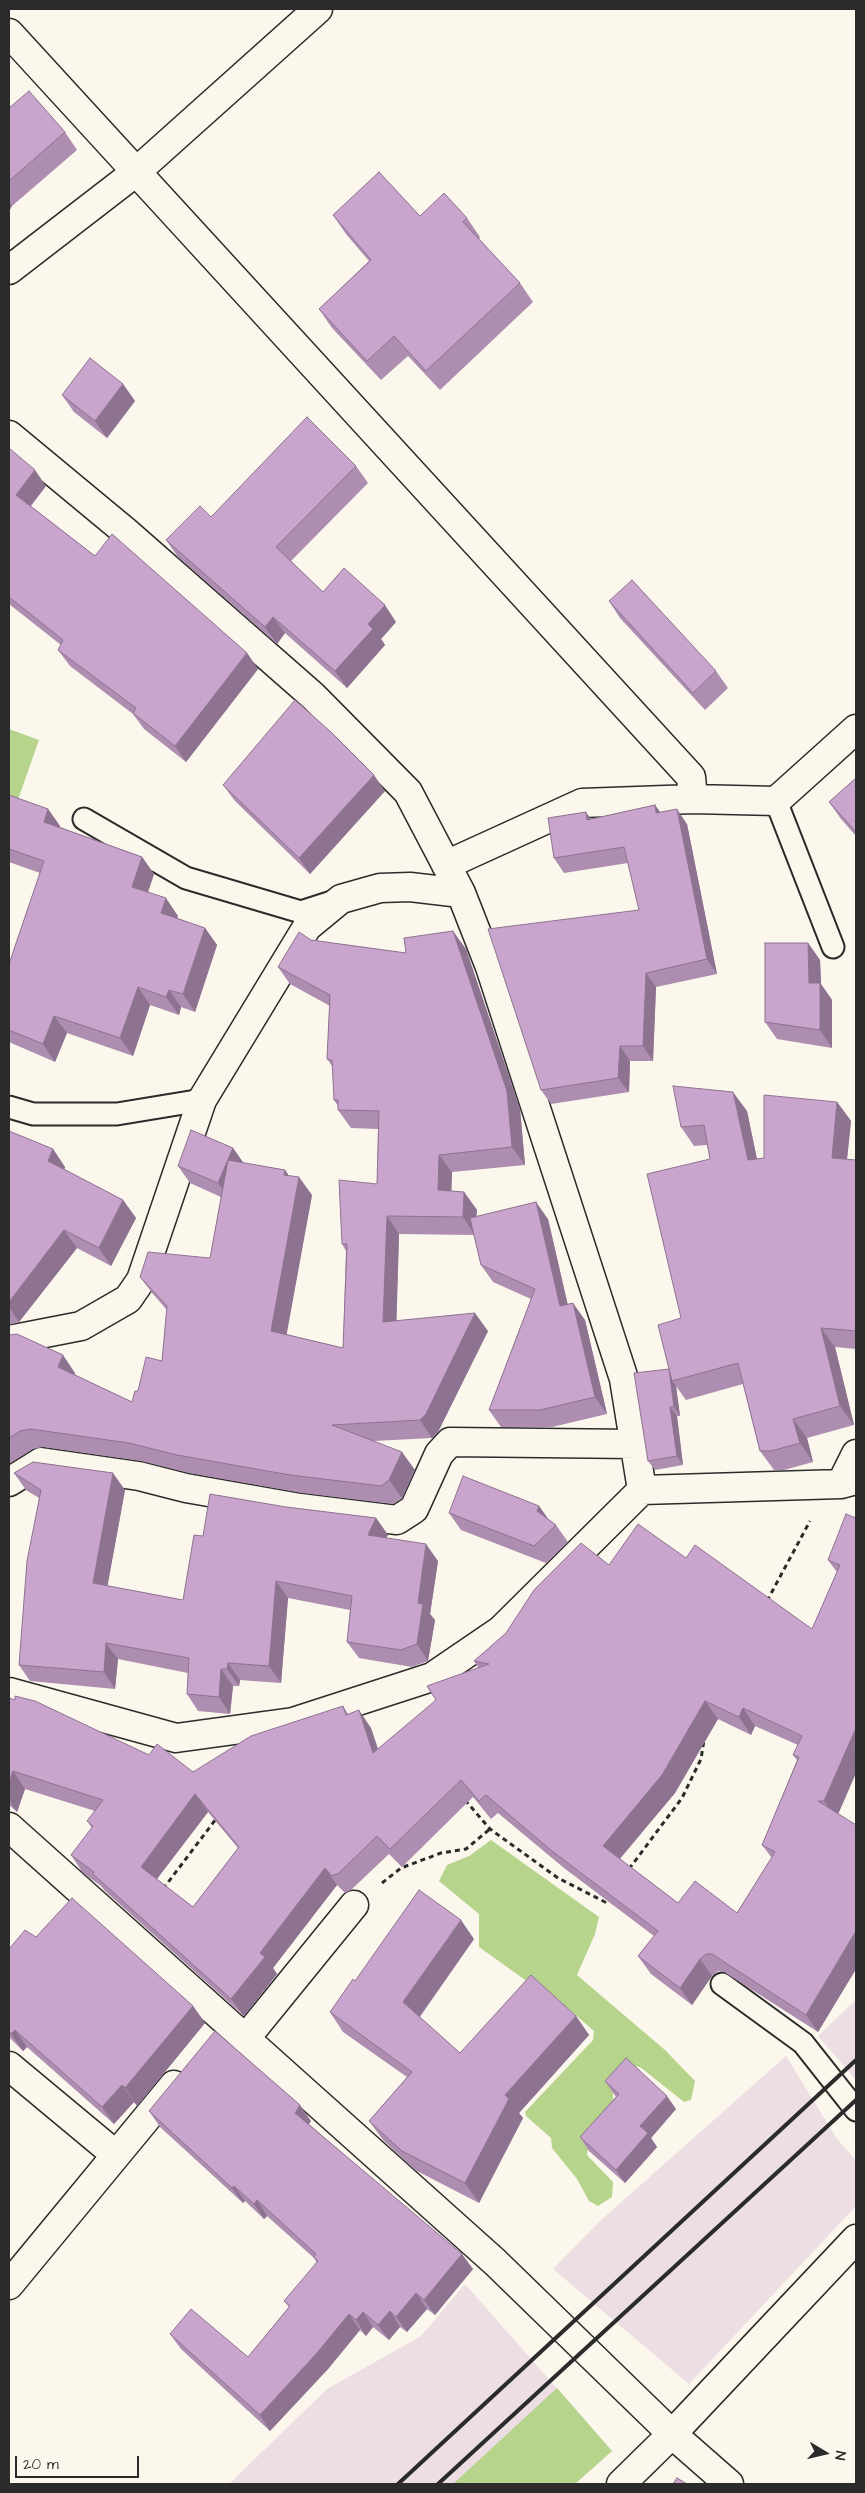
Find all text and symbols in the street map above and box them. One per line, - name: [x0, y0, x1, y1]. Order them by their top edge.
- north arrow: [800, 2428, 850, 2478]
- scale bar: [18, 2446, 141, 2478]
- text: N: [829, 2449, 850, 2461]
- text: 20 m: [23, 2454, 59, 2475]

